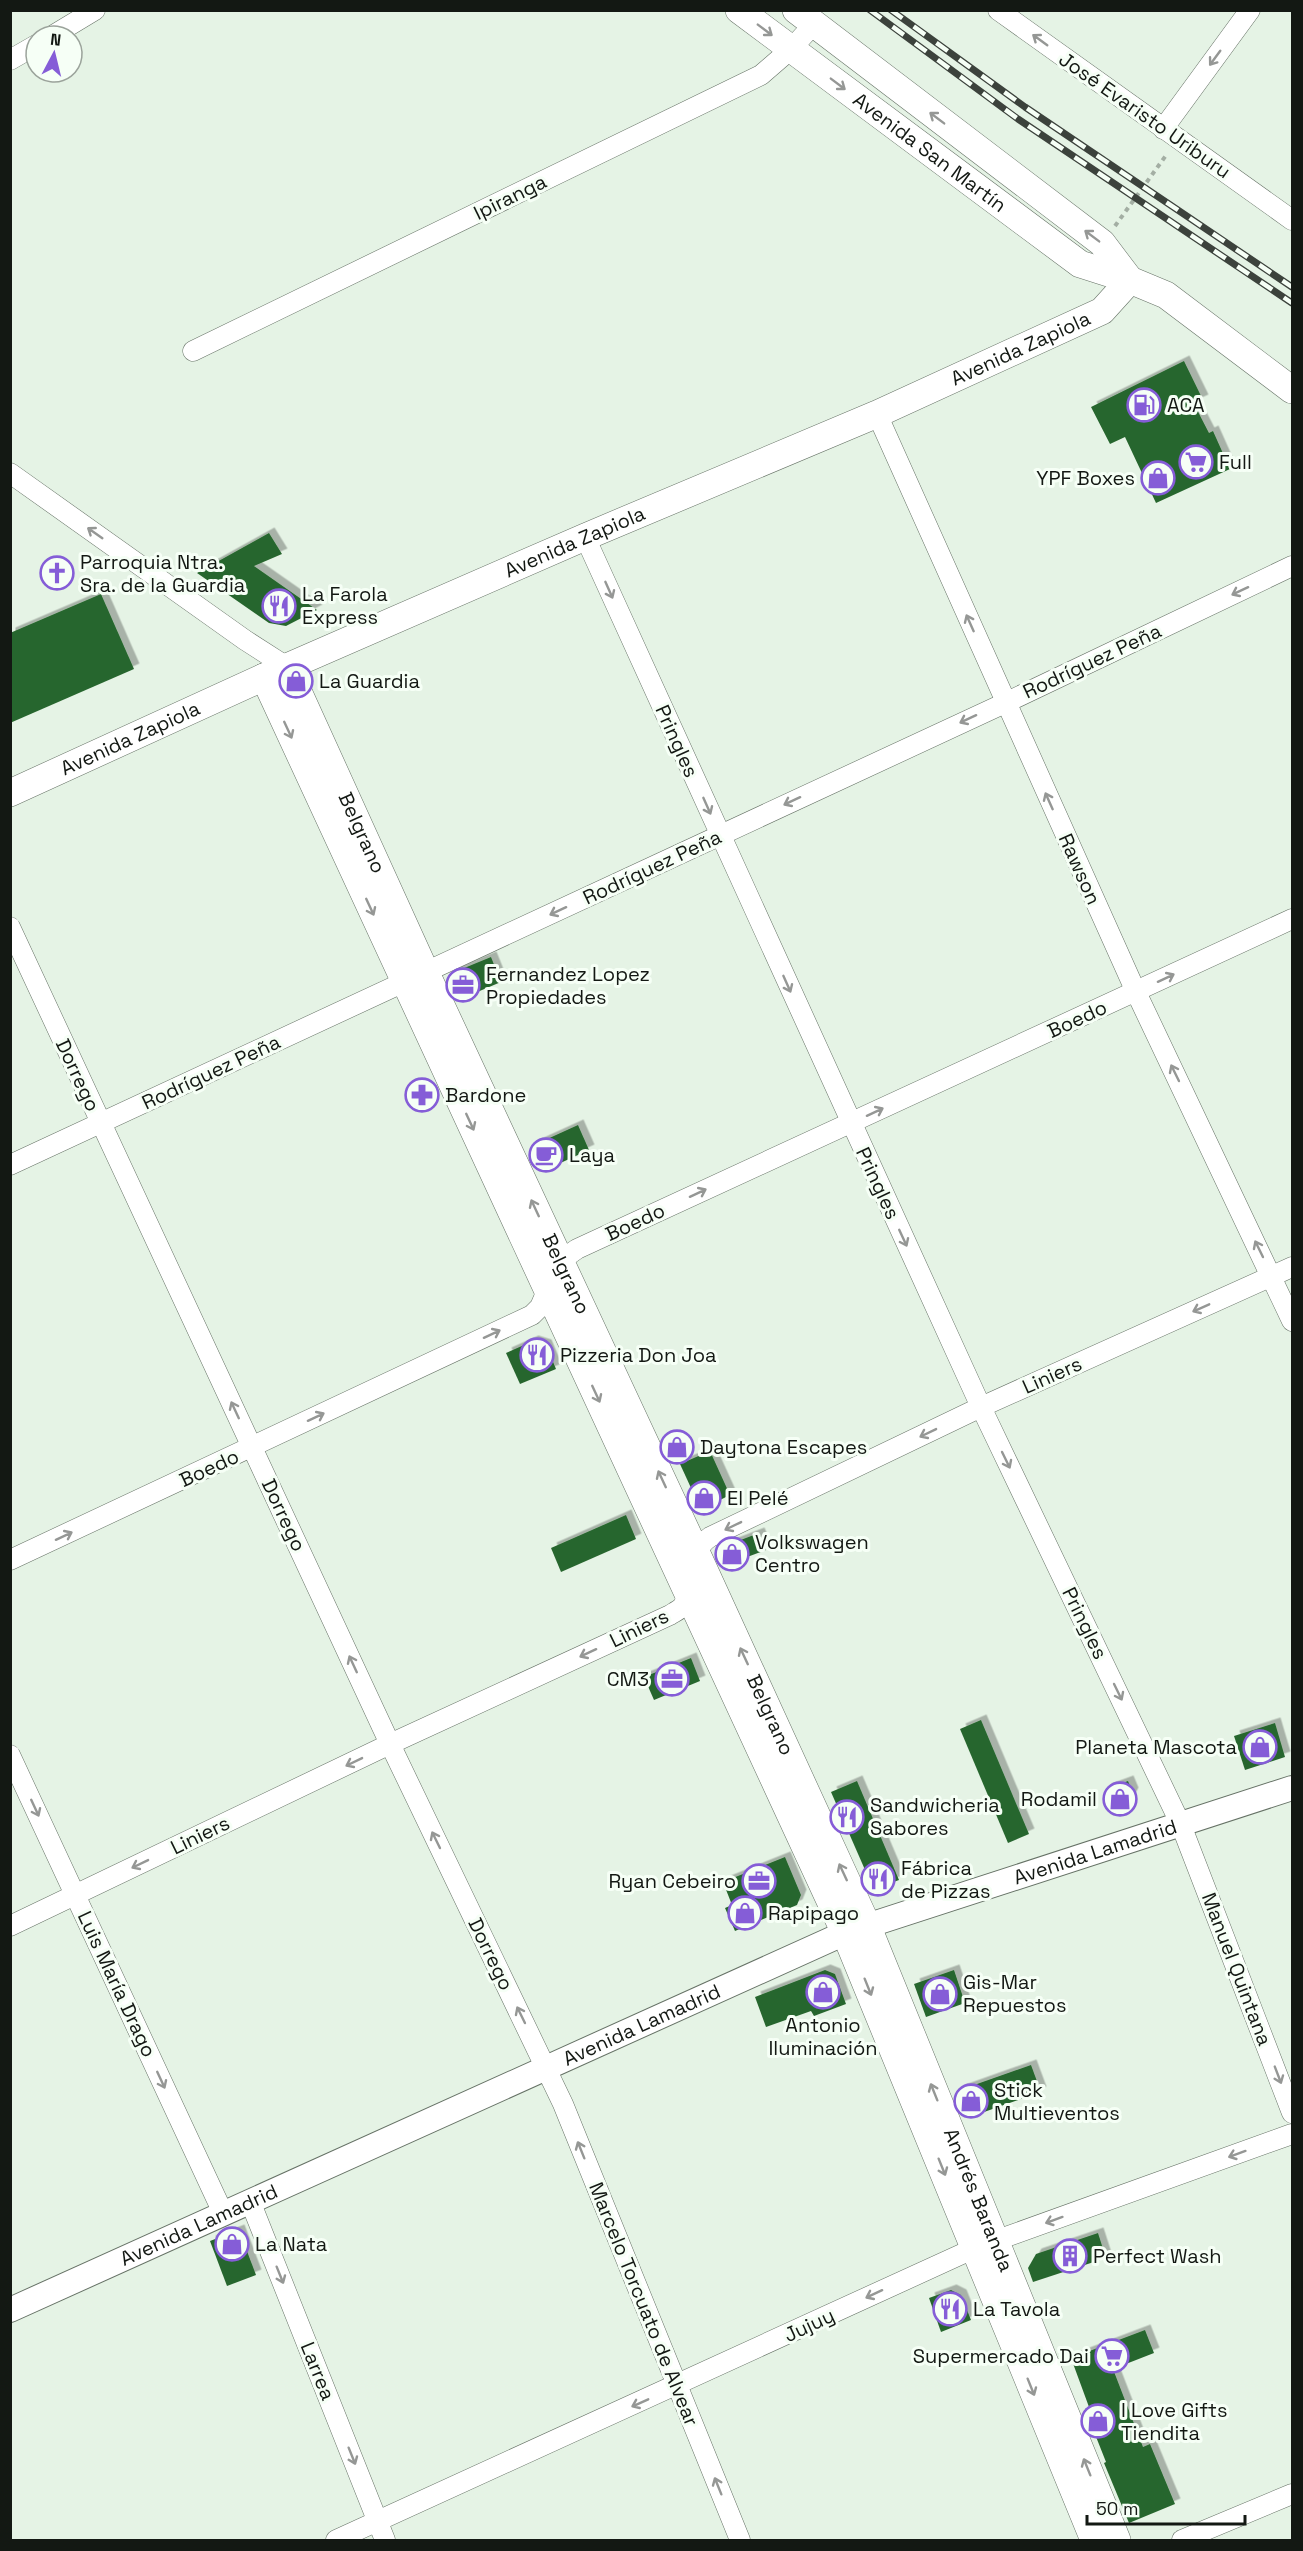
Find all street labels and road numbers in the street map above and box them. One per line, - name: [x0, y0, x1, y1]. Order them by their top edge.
- street label: José Evaristo Uriburu: [1054, 46, 1236, 184]
- street label: Avenida San Martín: [848, 86, 1012, 218]
- street label: Ipiranga: [469, 168, 551, 226]
- street label: Avenida Zapiola: [946, 305, 1094, 392]
- street label: Avenida Zapiola: [500, 500, 649, 584]
- street label: Rodríguez Peña: [1019, 618, 1165, 704]
- street label: Avenida Zapiola: [56, 695, 204, 781]
- street label: Pringles: [649, 701, 705, 781]
- street label: Belgrano: [333, 788, 392, 877]
- street label: Rodríguez Peña: [579, 824, 725, 910]
- street label: Rawson: [1053, 829, 1107, 909]
- street label: Boedo: [1043, 994, 1111, 1044]
- street label: Rodríguez Peña: [138, 1029, 284, 1115]
- street label: Dorrego: [50, 1034, 106, 1116]
- street label: Pringles: [850, 1143, 906, 1223]
- street label: Boedo: [601, 1197, 669, 1247]
- street label: Belgrano: [536, 1229, 596, 1318]
- street label: Liniers: [1018, 1350, 1086, 1400]
- street label: Boedo: [175, 1443, 243, 1493]
- street label: Dorrego: [256, 1474, 312, 1556]
- street label: Pringles: [1056, 1583, 1114, 1663]
- street label: Liniers: [605, 1603, 673, 1653]
- street label: Belgrano: [741, 1670, 800, 1759]
- street label: Liniers: [166, 1810, 234, 1860]
- street label: Avenida Lamadrid: [1010, 1813, 1180, 1891]
- street label: Manuel Quintana: [1196, 1889, 1278, 2049]
- street label: Luis María Drago: [72, 1907, 162, 2061]
- street label: Dorrego: [462, 1914, 520, 1994]
- street label: Avenida Lamadrid: [559, 1978, 725, 2072]
- street label: Andrés Baranda: [938, 2124, 1020, 2275]
- street label: Avenida Lamadrid: [116, 2178, 282, 2272]
- street label: Marcelo Torcuato de Alvear: [583, 2178, 705, 2430]
- street label: Jujuy: [779, 2302, 839, 2348]
- street label: Larrea: [295, 2338, 341, 2404]

